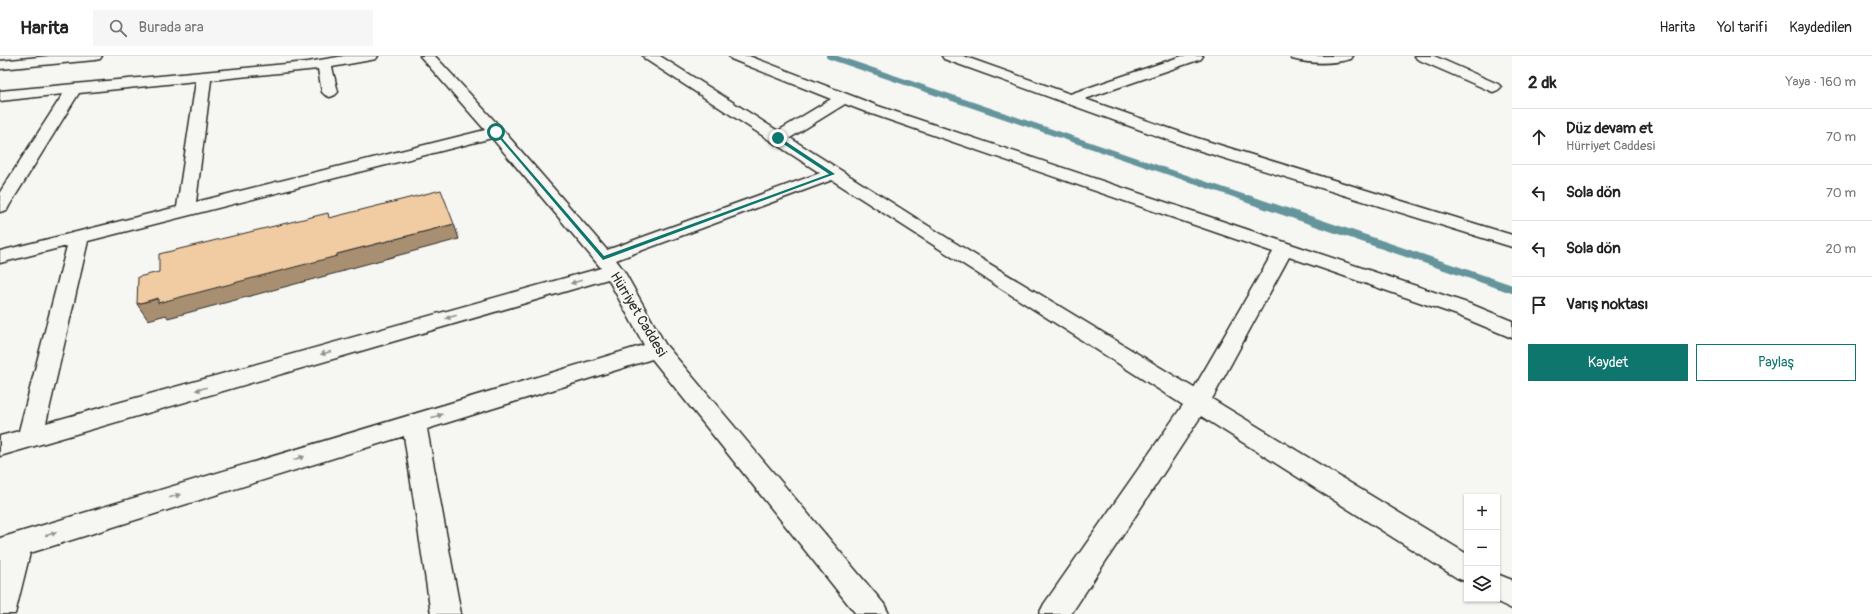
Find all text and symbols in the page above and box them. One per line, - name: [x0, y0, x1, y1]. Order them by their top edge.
- search box: [93, 10, 373, 46]
- text: Harita: [20, 16, 69, 40]
- icon: search: [107, 17, 129, 39]
- text: Burada ara: [139, 18, 204, 37]
- text: Harita: [1659, 19, 1695, 36]
- text: Yol tarifi: [1717, 19, 1767, 36]
- text: Kaydedilen: [1789, 19, 1852, 36]
- text: 2 dk: [1528, 72, 1557, 93]
- text: Yaya · 160 m: [1786, 74, 1856, 90]
- text: Düz devam et: [1566, 119, 1653, 138]
- route start: [487, 123, 505, 141]
- icon: ahead: [1528, 126, 1550, 148]
- route end: [769, 129, 787, 147]
- text: 70 m: [1826, 129, 1856, 145]
- text: Hürriyet Caddesi: [1566, 138, 1655, 154]
- icon: left: [1528, 182, 1550, 204]
- text: Sola dön: [1566, 183, 1621, 202]
- text: 70 m: [1826, 185, 1856, 201]
- icon: left: [1528, 238, 1550, 260]
- text: Sola dön: [1566, 239, 1621, 258]
- text: 20 m: [1825, 241, 1856, 257]
- street label: Hürriyet Caddesi: [607, 269, 671, 360]
- one-way arrow: [570, 279, 582, 285]
- icon: arrive: [1528, 294, 1550, 316]
- text: Varış noktası: [1566, 295, 1648, 314]
- one-way arrow: [445, 314, 457, 320]
- button: Kaydet: [1528, 344, 1688, 381]
- button: Paylaş: [1696, 344, 1856, 381]
- one-way arrow: [320, 350, 332, 356]
- one-way arrow: [195, 386, 207, 392]
- one-way arrow: [431, 413, 443, 419]
- one-way arrow: [294, 455, 306, 461]
- one-way arrow: [169, 493, 181, 499]
- map controls: [1464, 494, 1500, 602]
- button: +: [1464, 494, 1500, 530]
- button: −: [1464, 530, 1500, 566]
- one-way arrow: [45, 531, 57, 537]
- button: layers: [1464, 566, 1500, 602]

